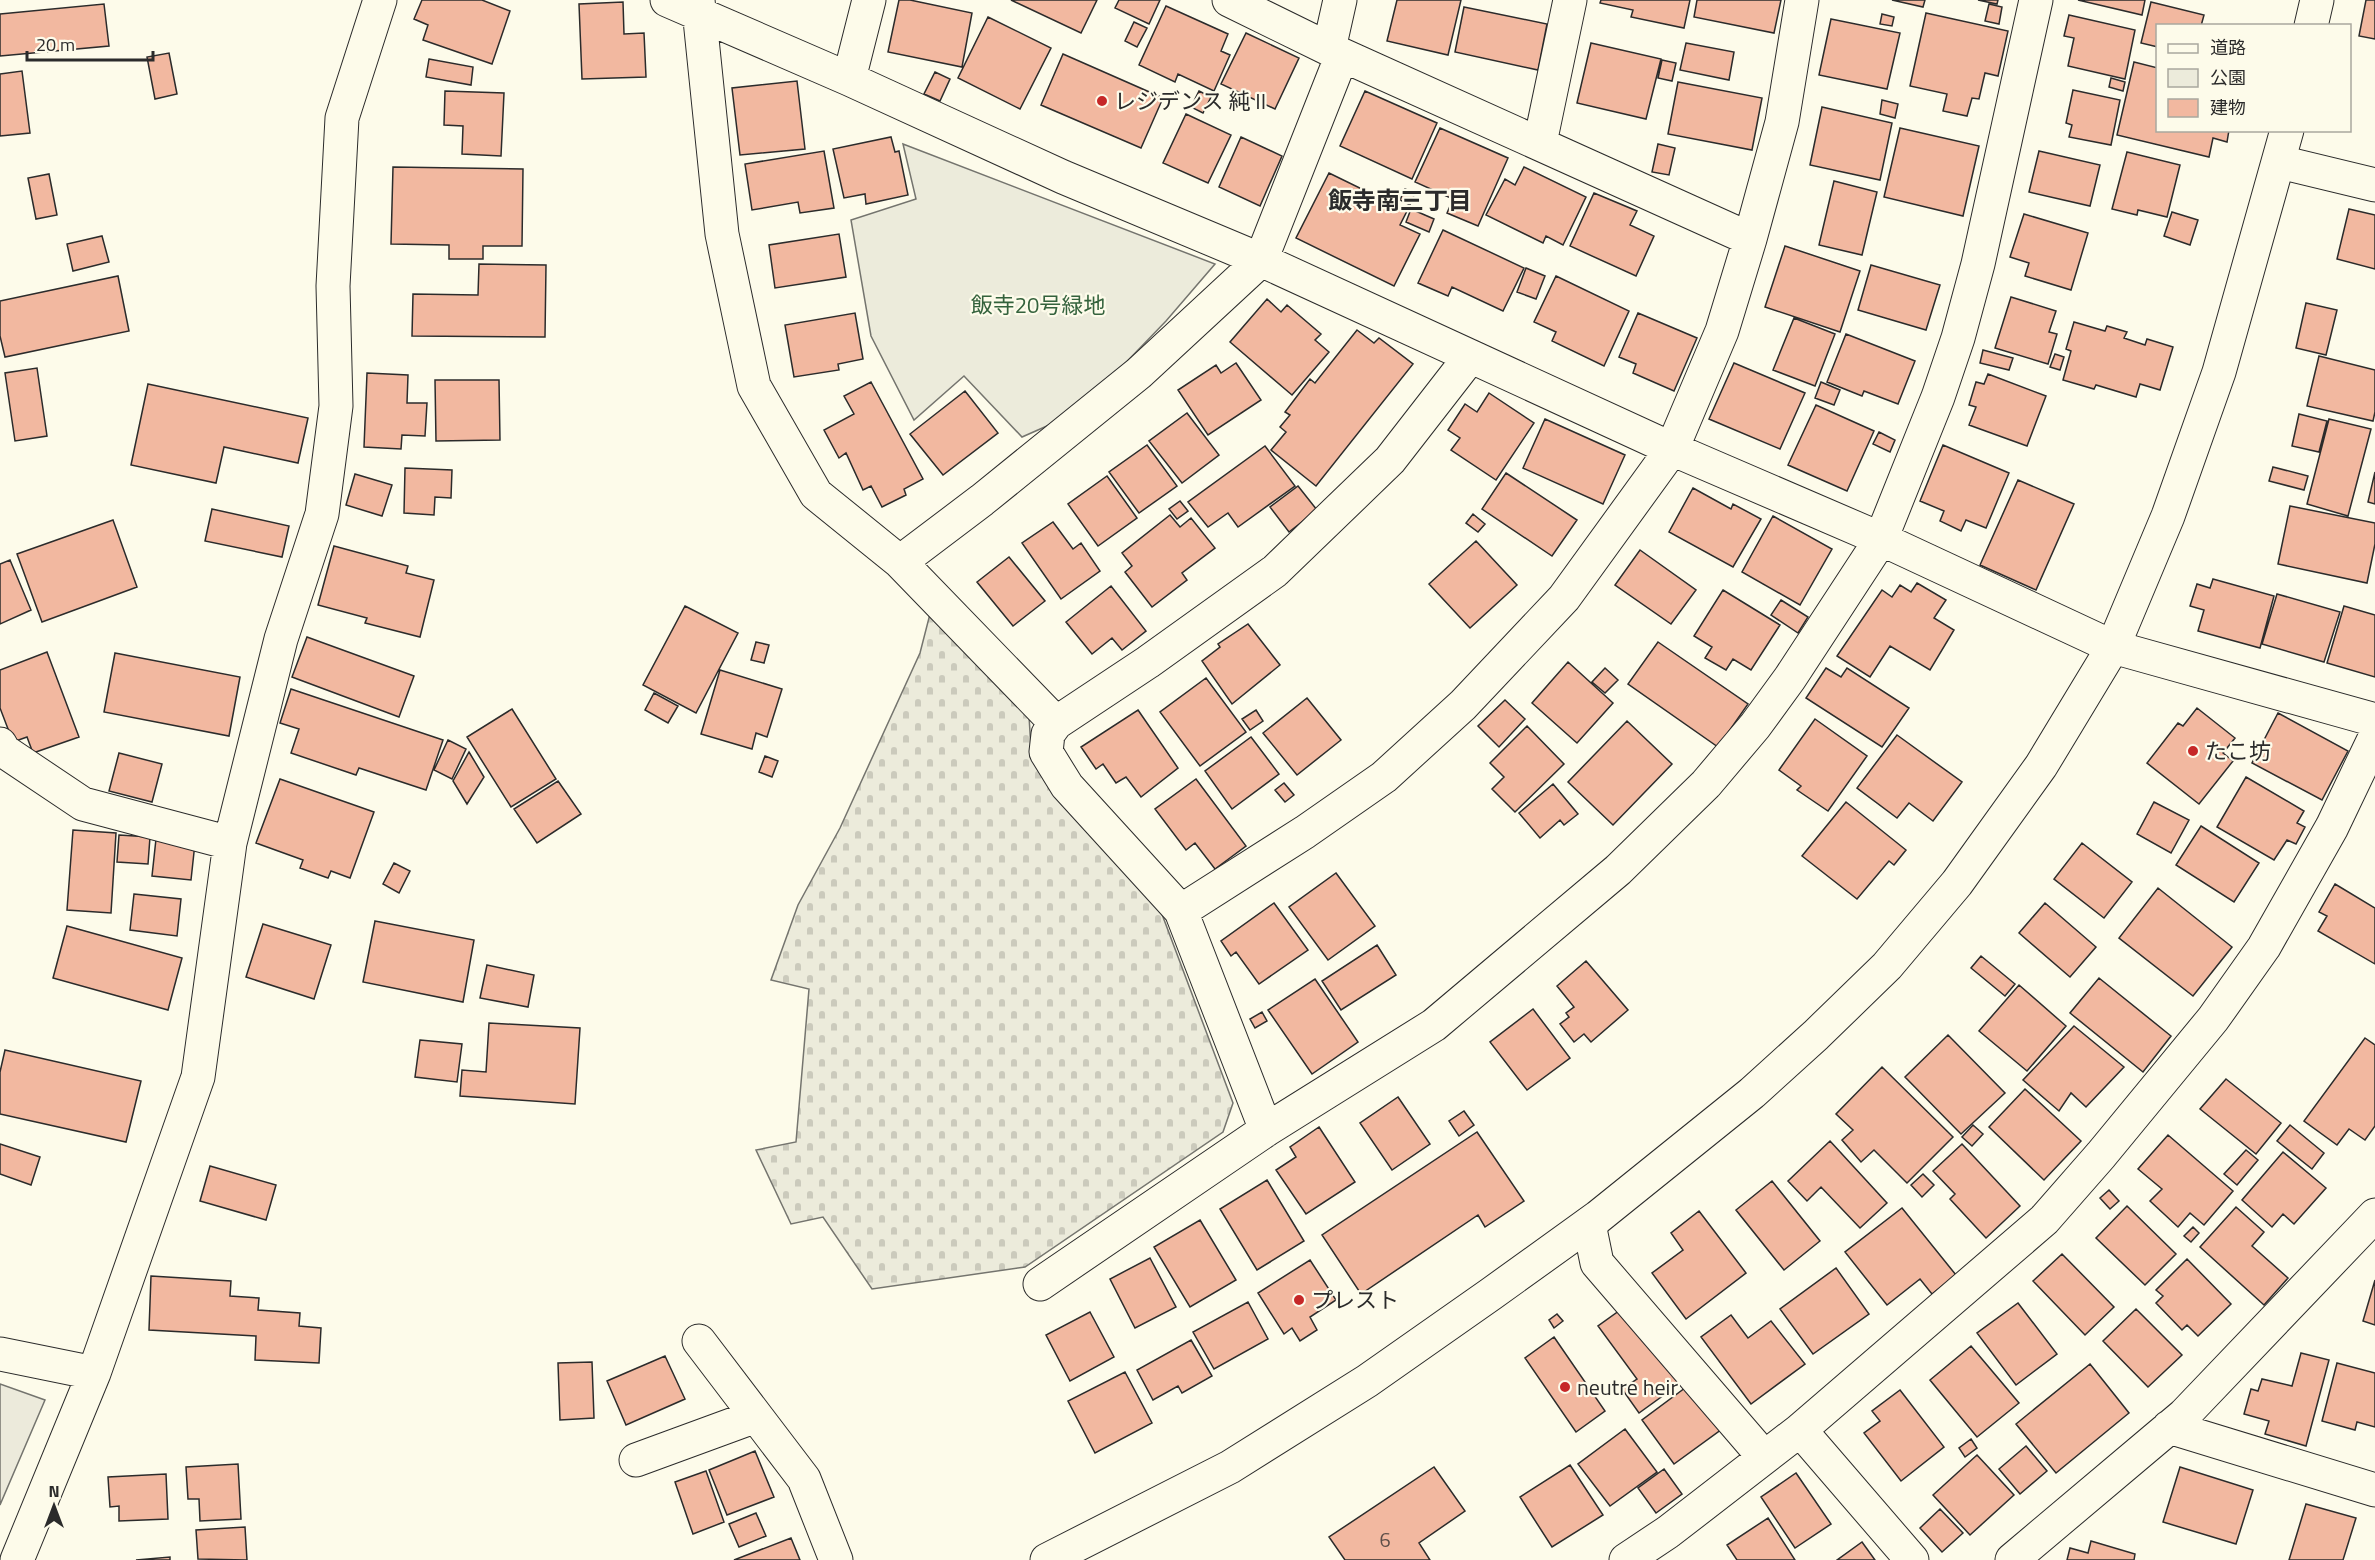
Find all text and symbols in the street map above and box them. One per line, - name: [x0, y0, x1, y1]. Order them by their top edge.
- scale bar: [27, 24, 153, 62]
- legend: [2156, 24, 2351, 132]
- text: 20 m: [36, 31, 75, 58]
- text: 道路: [2210, 34, 2246, 61]
- text: 公園: [2210, 64, 2246, 91]
- place label: レジデンス 純 II: [1114, 84, 1266, 118]
- marker: レジデンス 純 II: [1095, 94, 1109, 108]
- text: 建物: [2210, 94, 2246, 121]
- district label: 飯寺南三丁目: [1328, 182, 1472, 218]
- park label: 飯寺20号緑地: [971, 288, 1105, 322]
- place label: たこ坊: [2205, 734, 2271, 768]
- marker: たこ坊: [2186, 744, 2200, 758]
- place label: プレスト: [1311, 1283, 1399, 1317]
- marker: プレスト: [1292, 1293, 1306, 1307]
- place label: neutre heir: [1577, 1370, 1678, 1404]
- marker: neutre heir: [1558, 1380, 1572, 1394]
- north arrow: [24, 1476, 84, 1536]
- text: N: [48, 1479, 60, 1503]
- house number: 6: [1379, 1524, 1391, 1555]

